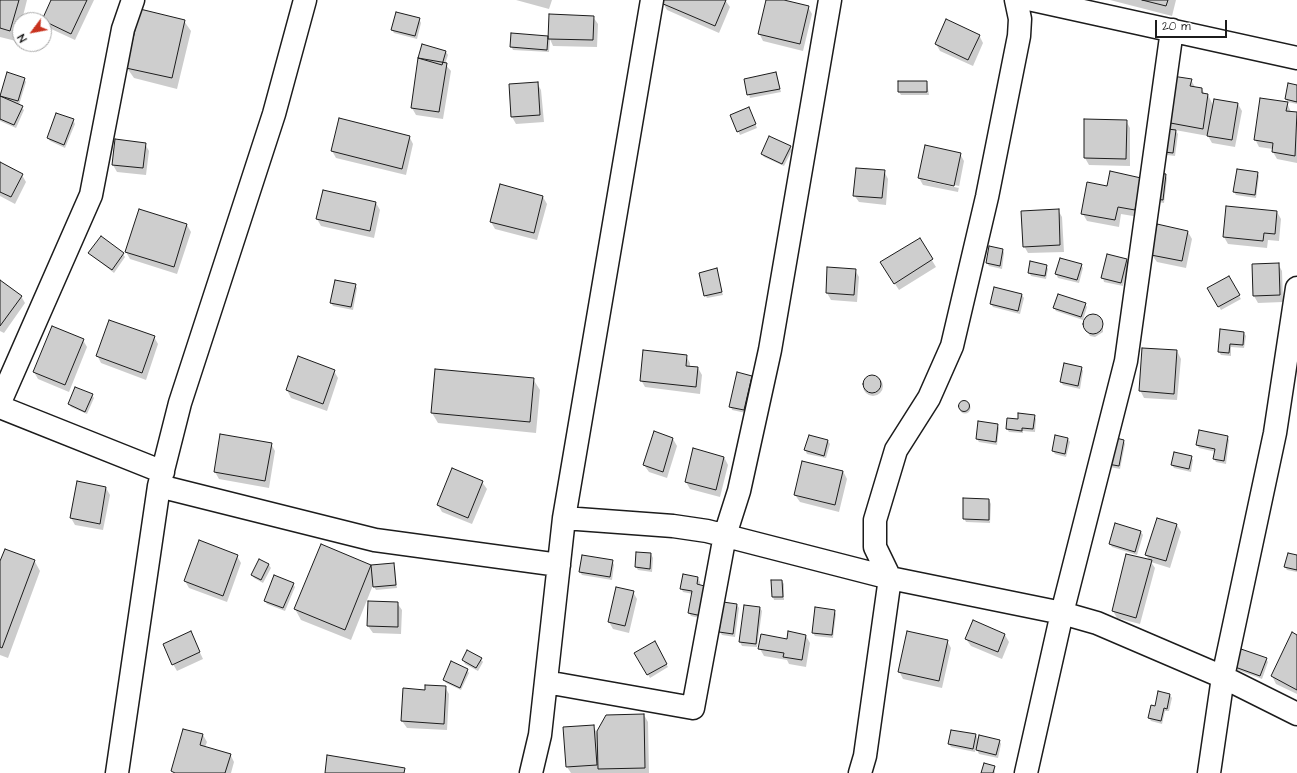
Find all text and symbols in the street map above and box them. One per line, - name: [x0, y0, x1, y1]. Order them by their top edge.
- north arrow: [12, 12, 52, 52]
- scale bar: [1157, 12, 1229, 38]
- text: 20 m: [1162, 18, 1191, 35]
- text: N: [14, 31, 30, 45]

